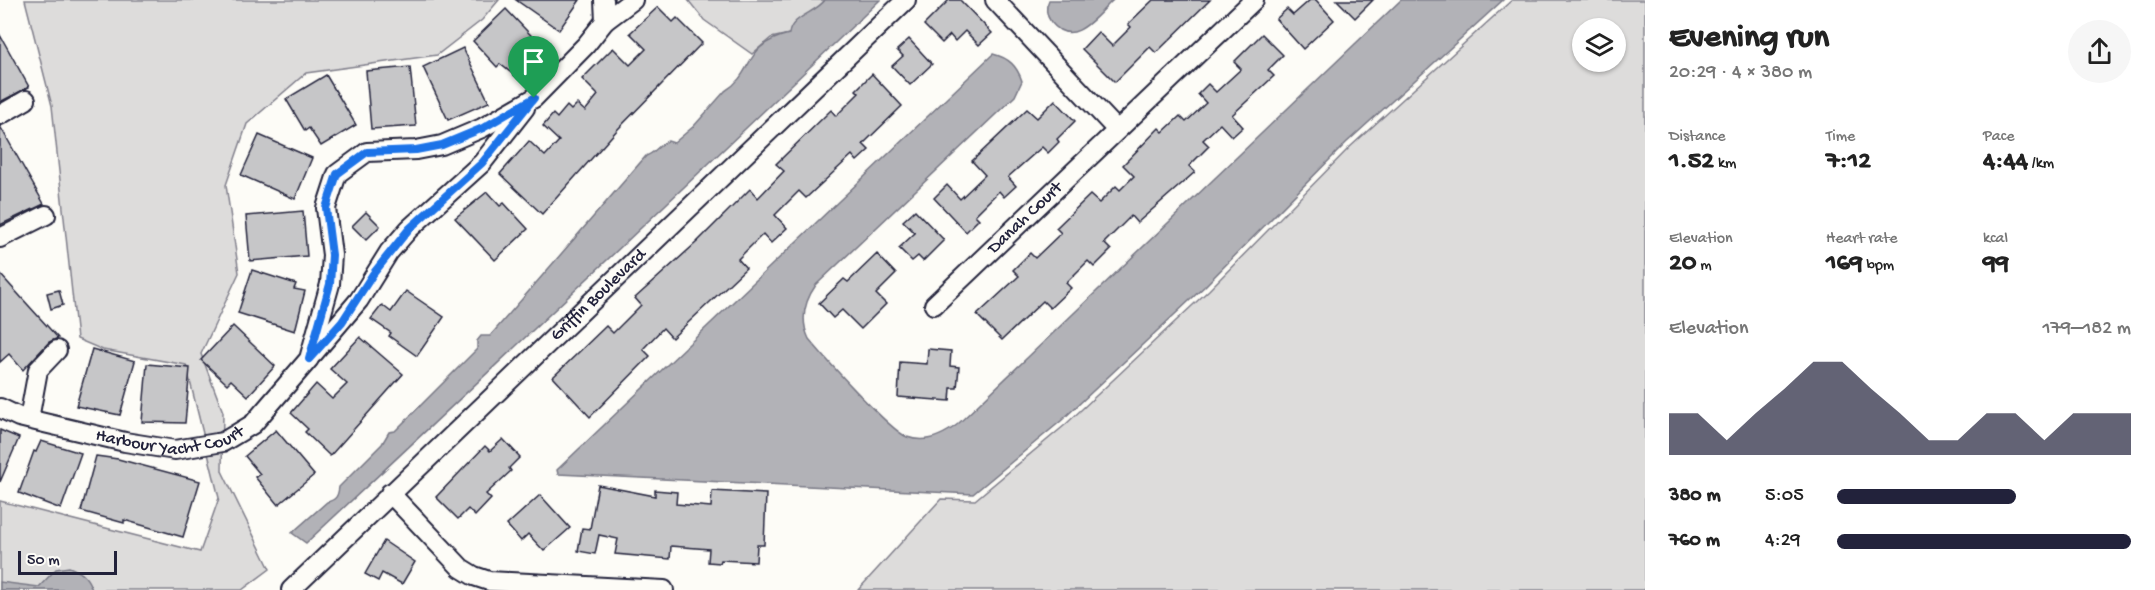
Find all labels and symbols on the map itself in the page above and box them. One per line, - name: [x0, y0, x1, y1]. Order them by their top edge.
- pin: [508, 36, 559, 98]
- street label: Danah Court: [983, 176, 1068, 259]
- street label: Griffin Boulevard: [546, 243, 652, 346]
- street label: Harbour Yacht Court: [94, 421, 249, 461]
- scale bar: [18, 548, 117, 576]

